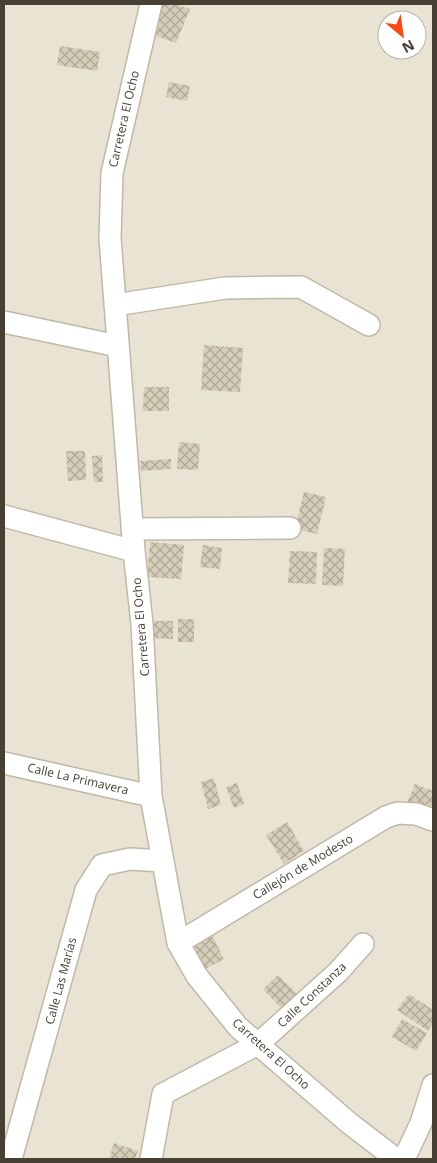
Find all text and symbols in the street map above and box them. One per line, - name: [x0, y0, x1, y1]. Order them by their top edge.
- north arrow: [377, 10, 427, 60]
- text: N: [399, 36, 418, 58]
- street label: Carretera El Ocho: [104, 69, 143, 169]
- street label: Carretera El Ocho: [128, 577, 153, 677]
- street label: Calle La Primavera: [26, 759, 130, 798]
- street label: Callejón de Modesto: [249, 830, 356, 903]
- street label: Calle Las Marías: [41, 935, 80, 1026]
- street label: Calle Constanza: [273, 958, 350, 1031]
- street label: Carretera El Ocho: [229, 1014, 314, 1093]

